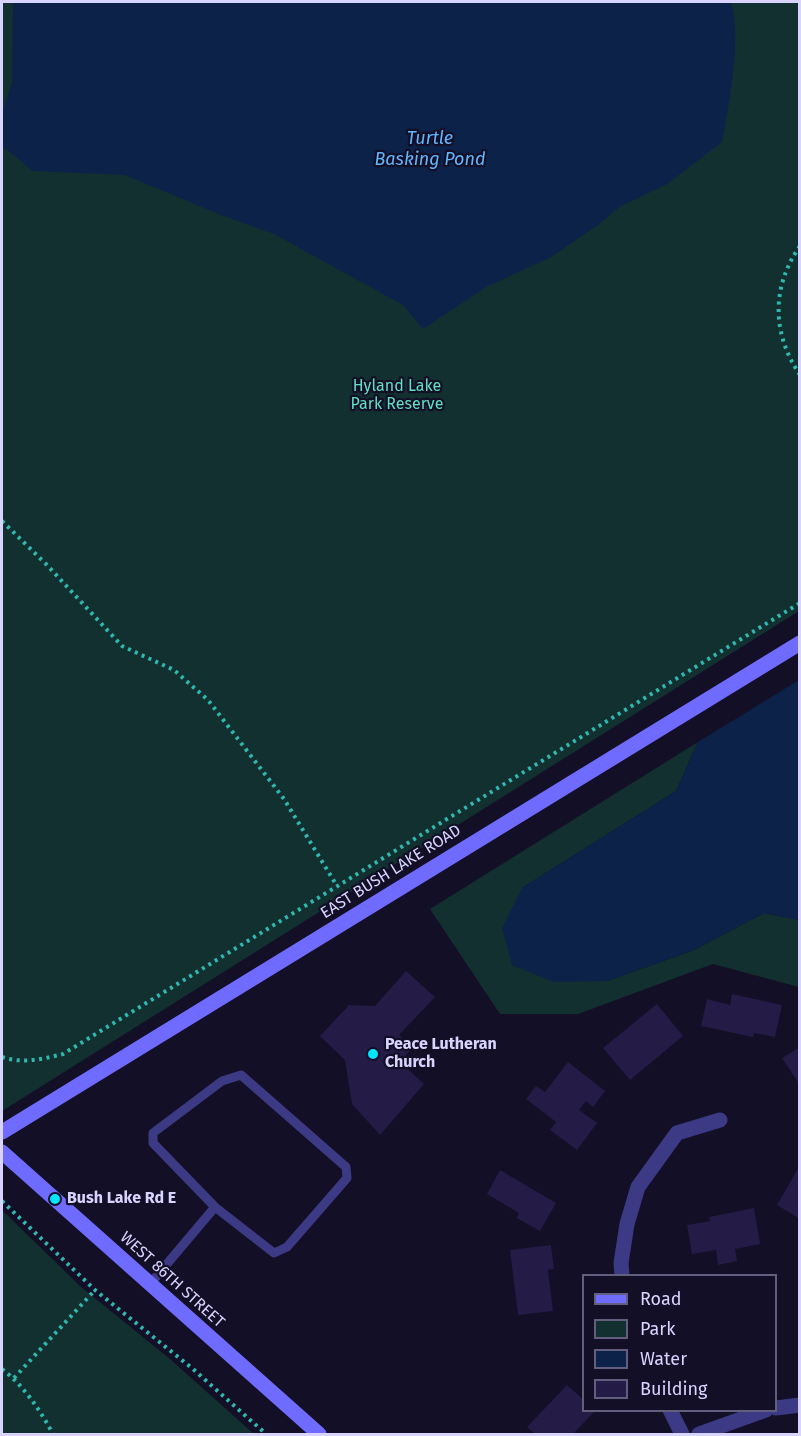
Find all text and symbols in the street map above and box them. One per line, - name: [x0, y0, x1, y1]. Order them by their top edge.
- water label: Turtle Basking Pond: [375, 128, 485, 170]
- park label: Hyland Lake Park Reserve: [351, 377, 443, 415]
- street label: EAST BUSH LAKE ROAD: [317, 821, 465, 923]
- place label: Peace Lutheran Church: [385, 1035, 497, 1073]
- marker: Peace Lutheran Church: [366, 1047, 380, 1061]
- place label: Bush Lake Rd E: [67, 1189, 176, 1209]
- marker: Bush Lake Rd E: [48, 1192, 62, 1206]
- street label: WEST 86TH STREET: [116, 1228, 228, 1332]
- legend: [582, 1274, 777, 1412]
- text: Road: [640, 1288, 682, 1310]
- text: Park: [640, 1318, 675, 1340]
- text: Water: [640, 1348, 687, 1370]
- text: Building: [640, 1378, 707, 1400]

